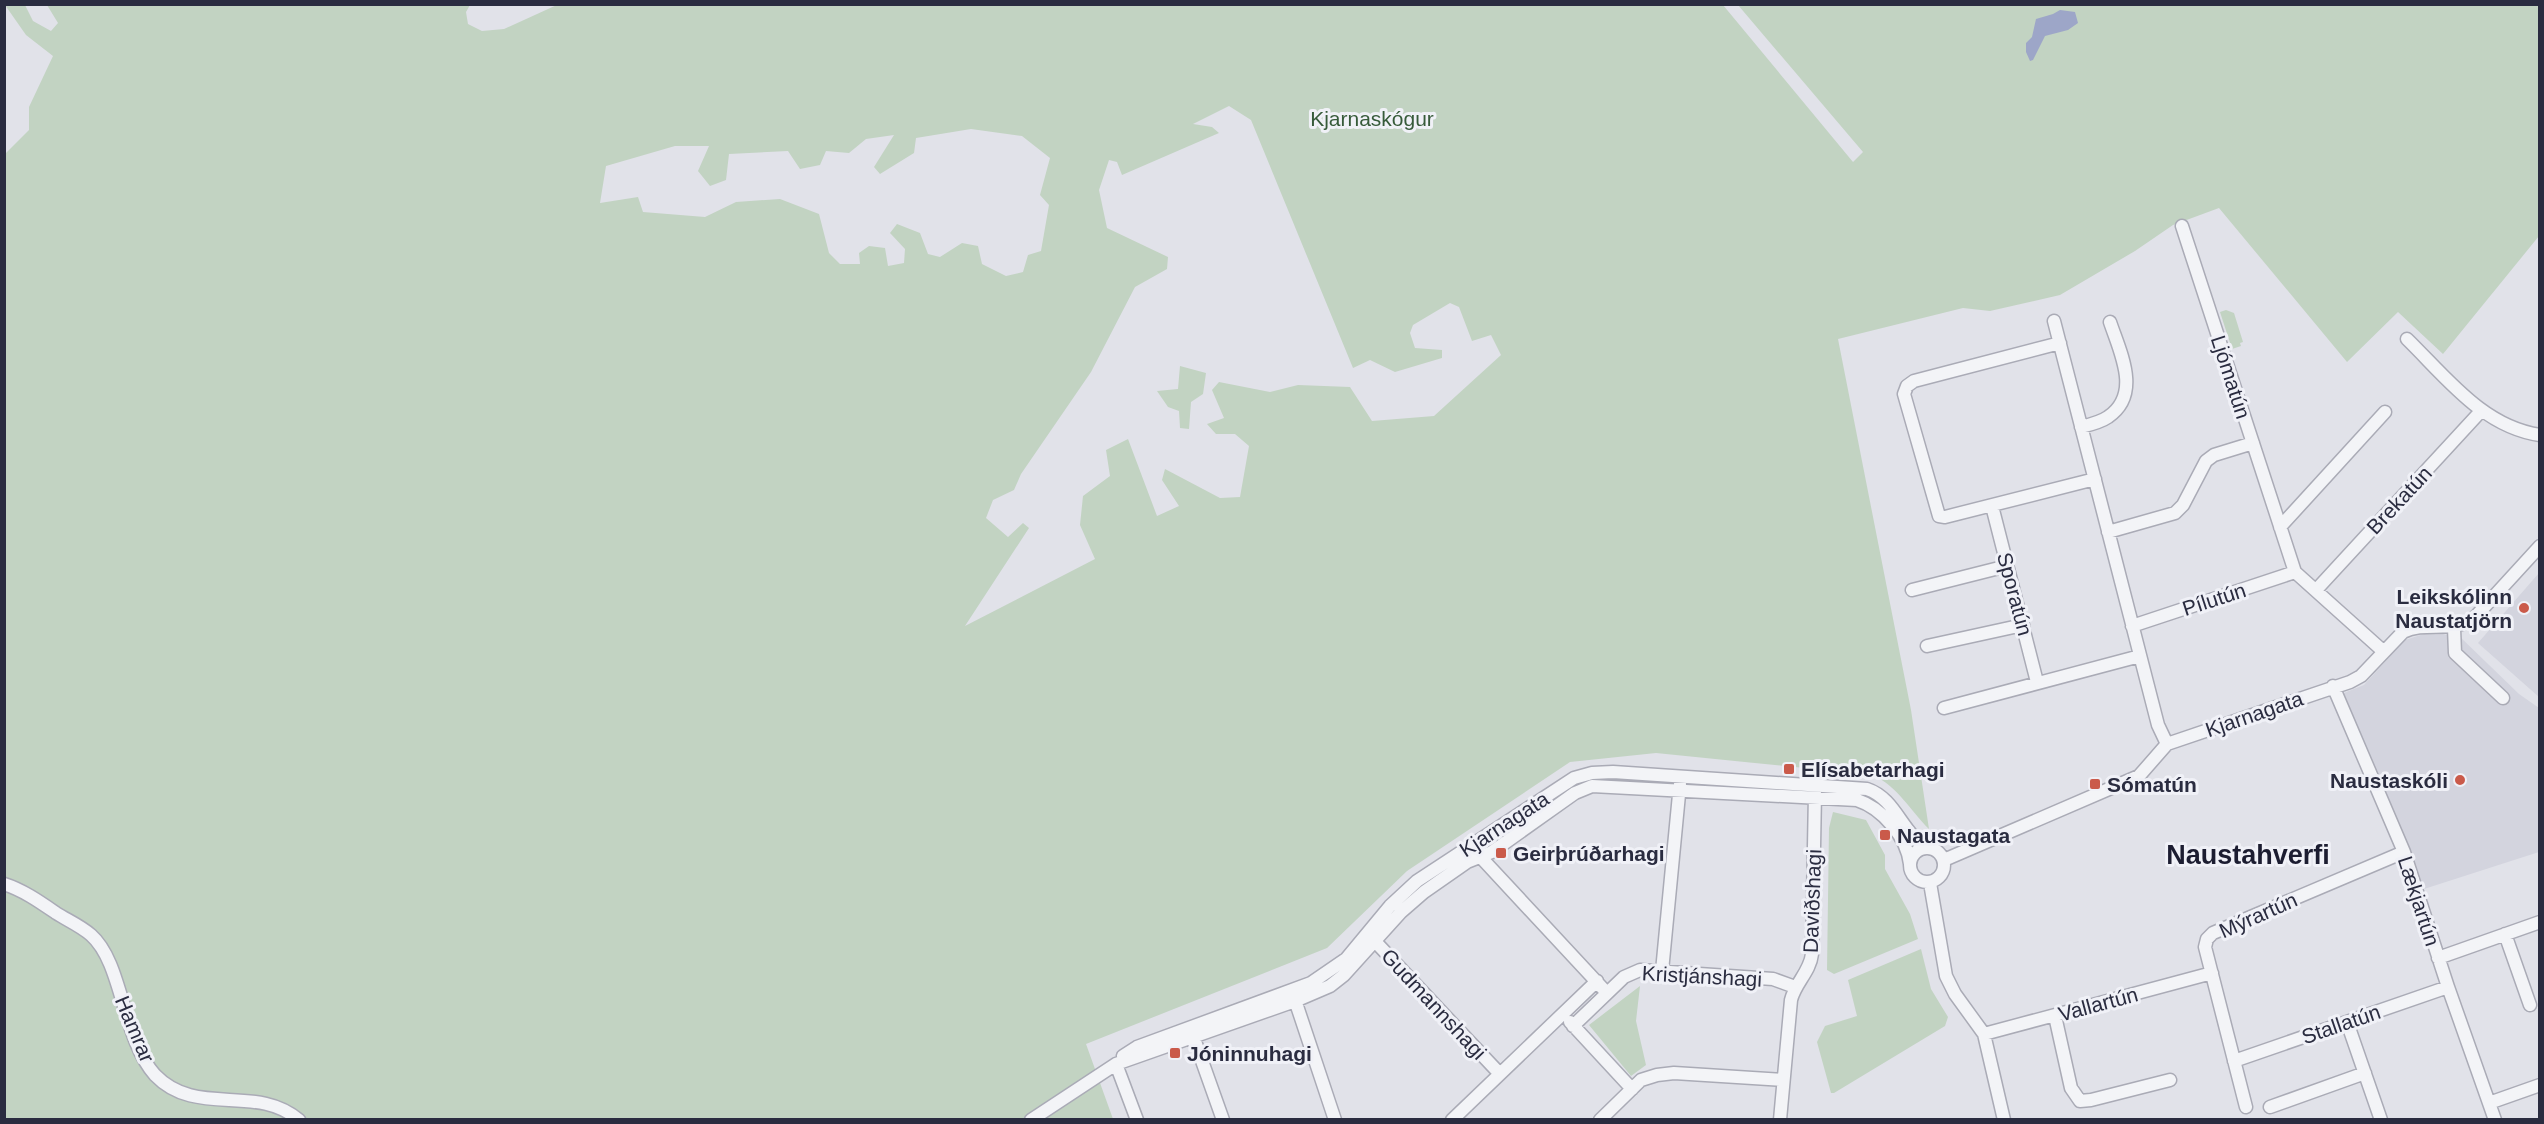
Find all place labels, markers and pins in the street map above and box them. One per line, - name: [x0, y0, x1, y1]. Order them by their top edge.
- place label: Leikskólinn Naustatjörn: [2395, 585, 2512, 632]
- marker: Leikskólinn Naustatjörn: [2517, 601, 2531, 615]
- place label: Elísabetarhagi: [1801, 758, 1945, 781]
- marker: Elísabetarhagi: [1782, 762, 1796, 776]
- place label: Naustaskóli: [2330, 769, 2448, 792]
- place label: Sómatún: [2107, 773, 2197, 796]
- marker: Naustaskóli: [2453, 773, 2467, 787]
- marker: Sómatún: [2088, 777, 2102, 791]
- place label: Naustagata: [1897, 824, 2011, 847]
- marker: Naustagata: [1878, 828, 1892, 842]
- place label: Geirþrúðarhagi: [1513, 842, 1665, 865]
- marker: Geirþrúðarhagi: [1494, 846, 1508, 860]
- place label: Jóninnuhagi: [1187, 1042, 1312, 1065]
- marker: Jóninnuhagi: [1168, 1046, 1182, 1060]

